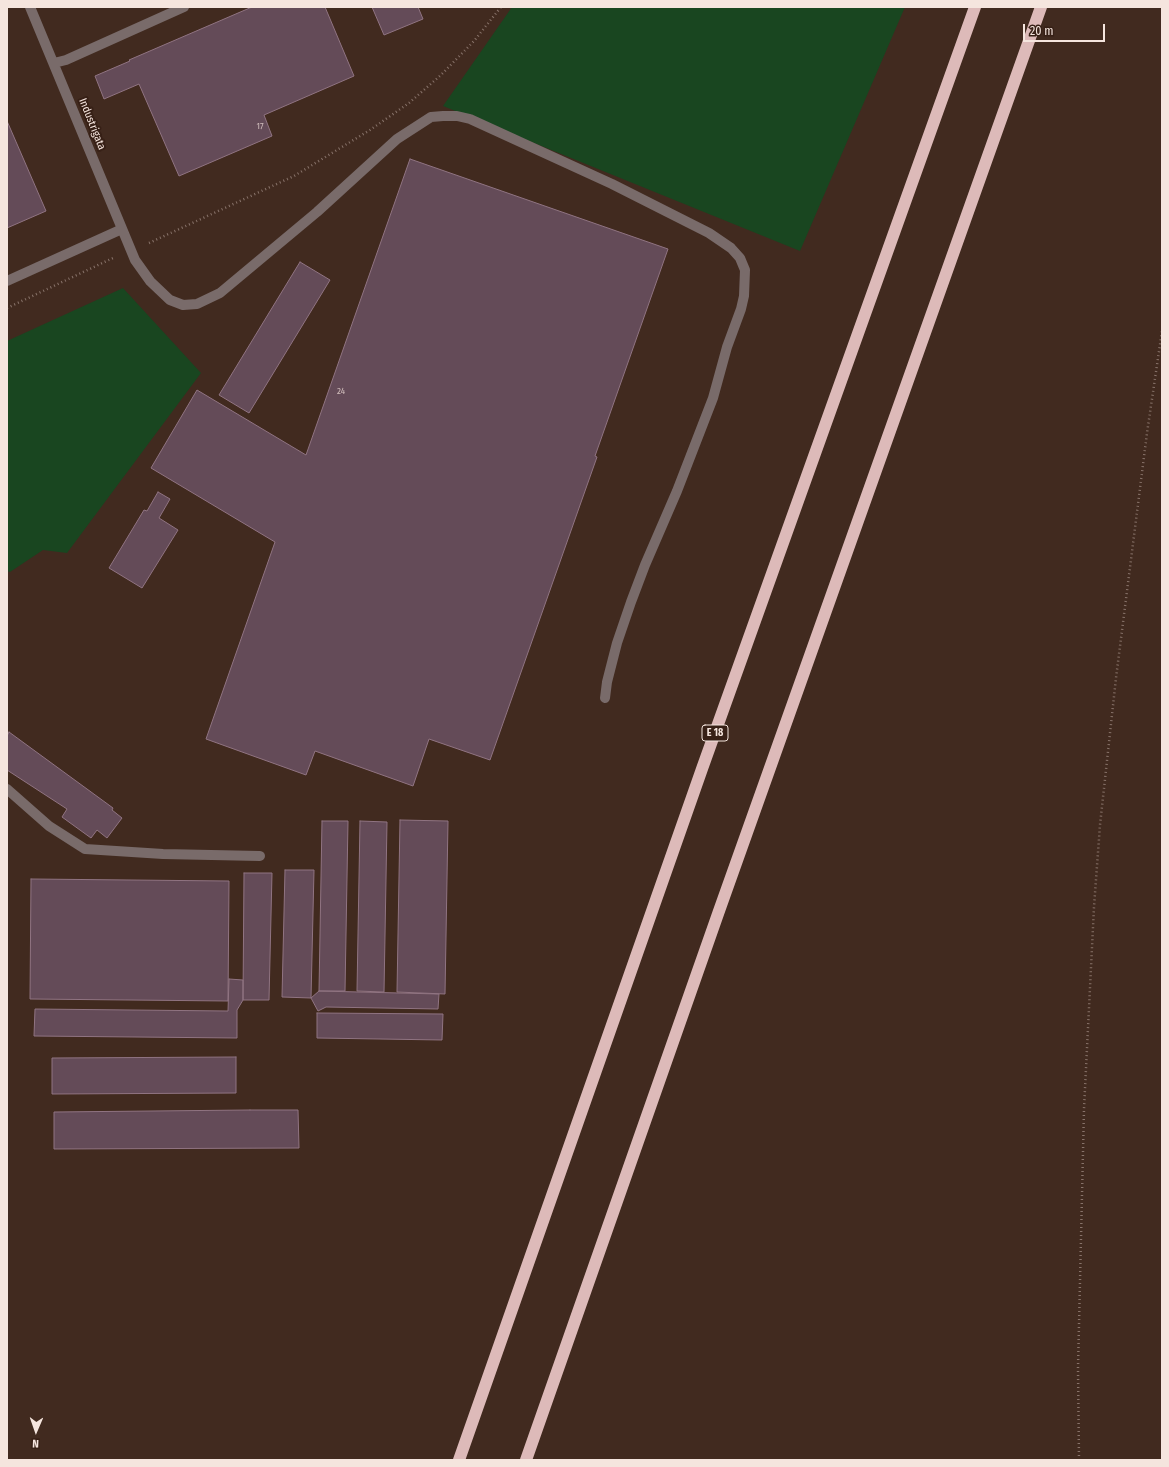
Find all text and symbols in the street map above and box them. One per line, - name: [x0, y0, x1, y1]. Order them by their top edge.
- scale bar: [1025, 16, 1107, 42]
- text: 20 m: [1030, 24, 1054, 38]
- street label: Industrigata: [76, 96, 108, 152]
- house number: 17: [256, 121, 264, 131]
- house number: 24: [337, 386, 345, 396]
- road number: E 18: [702, 725, 728, 741]
- north arrow: [16, 1411, 56, 1451]
- text: N: [32, 1437, 39, 1450]

